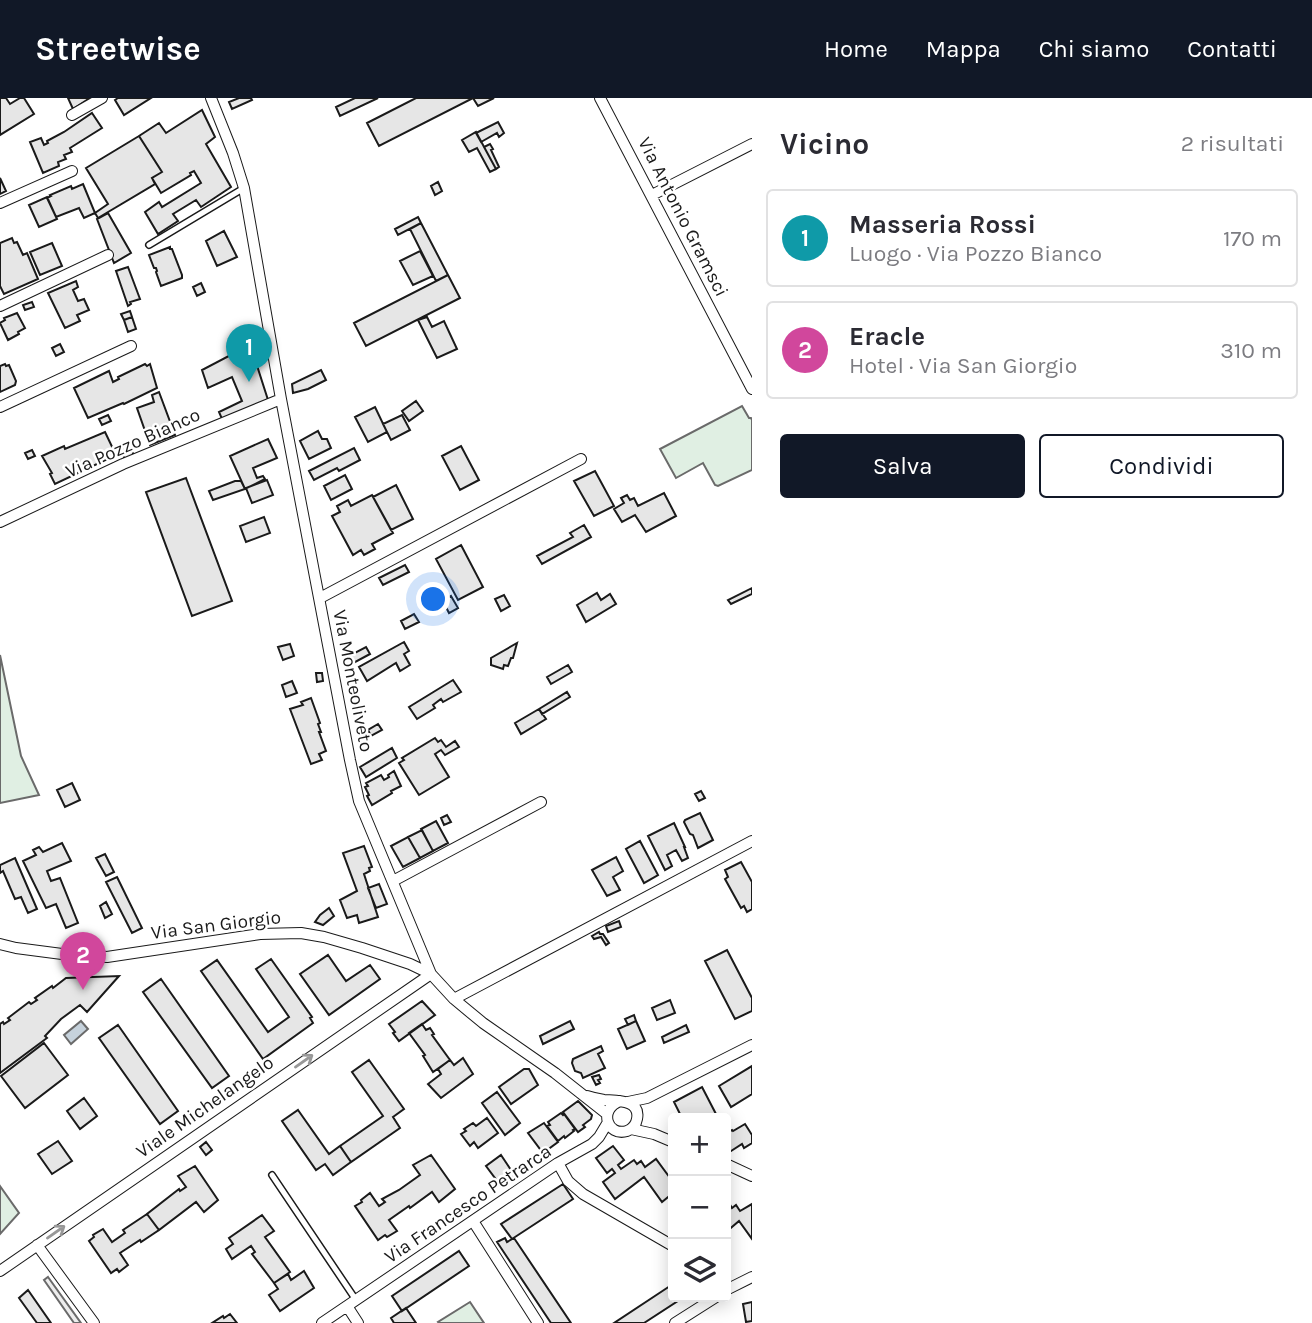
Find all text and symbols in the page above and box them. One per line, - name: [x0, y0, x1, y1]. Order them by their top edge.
- text: Streetwise: [35, 30, 201, 68]
- text: Home: [824, 35, 888, 63]
- text: Mappa: [926, 35, 1001, 63]
- text: Chi siamo: [1039, 35, 1149, 63]
- text: Contatti: [1187, 35, 1277, 63]
- text: Vicino: [780, 126, 869, 162]
- text: 2 risultati: [1181, 130, 1284, 157]
- street label: Via Antonio Gramsci: [633, 134, 733, 300]
- text: Masseria Rossi: [849, 209, 1036, 240]
- text: 1: [801, 225, 809, 252]
- text: 170 m: [1223, 225, 1282, 252]
- text: Luogo · Via Pozzo Bianco: [849, 240, 1102, 267]
- text: Eracle: [849, 321, 925, 352]
- pin: 1: [226, 324, 272, 382]
- text: 2: [798, 337, 812, 364]
- text: 310 m: [1220, 337, 1282, 364]
- text: Hotel · Via San Giorgio: [849, 352, 1077, 379]
- street label: Via Pozzo Bianco: [62, 404, 204, 482]
- button: Salva: [780, 434, 1025, 498]
- button: Condividi: [1039, 434, 1284, 498]
- your location: [416, 582, 450, 616]
- street label: Via Monteoliveto: [328, 608, 378, 754]
- street label: Via San Giorgio: [150, 906, 282, 944]
- pin: 2: [60, 932, 106, 990]
- street label: Viale Michelangelo: [132, 1051, 278, 1163]
- one-way arrow: [294, 1054, 313, 1068]
- map controls: [668, 1113, 731, 1302]
- button: +: [668, 1113, 731, 1176]
- street label: Via Francesco Petrarca: [381, 1140, 555, 1268]
- button: −: [668, 1176, 731, 1239]
- one-way arrow: [46, 1225, 65, 1239]
- button: layers: [668, 1239, 731, 1302]

